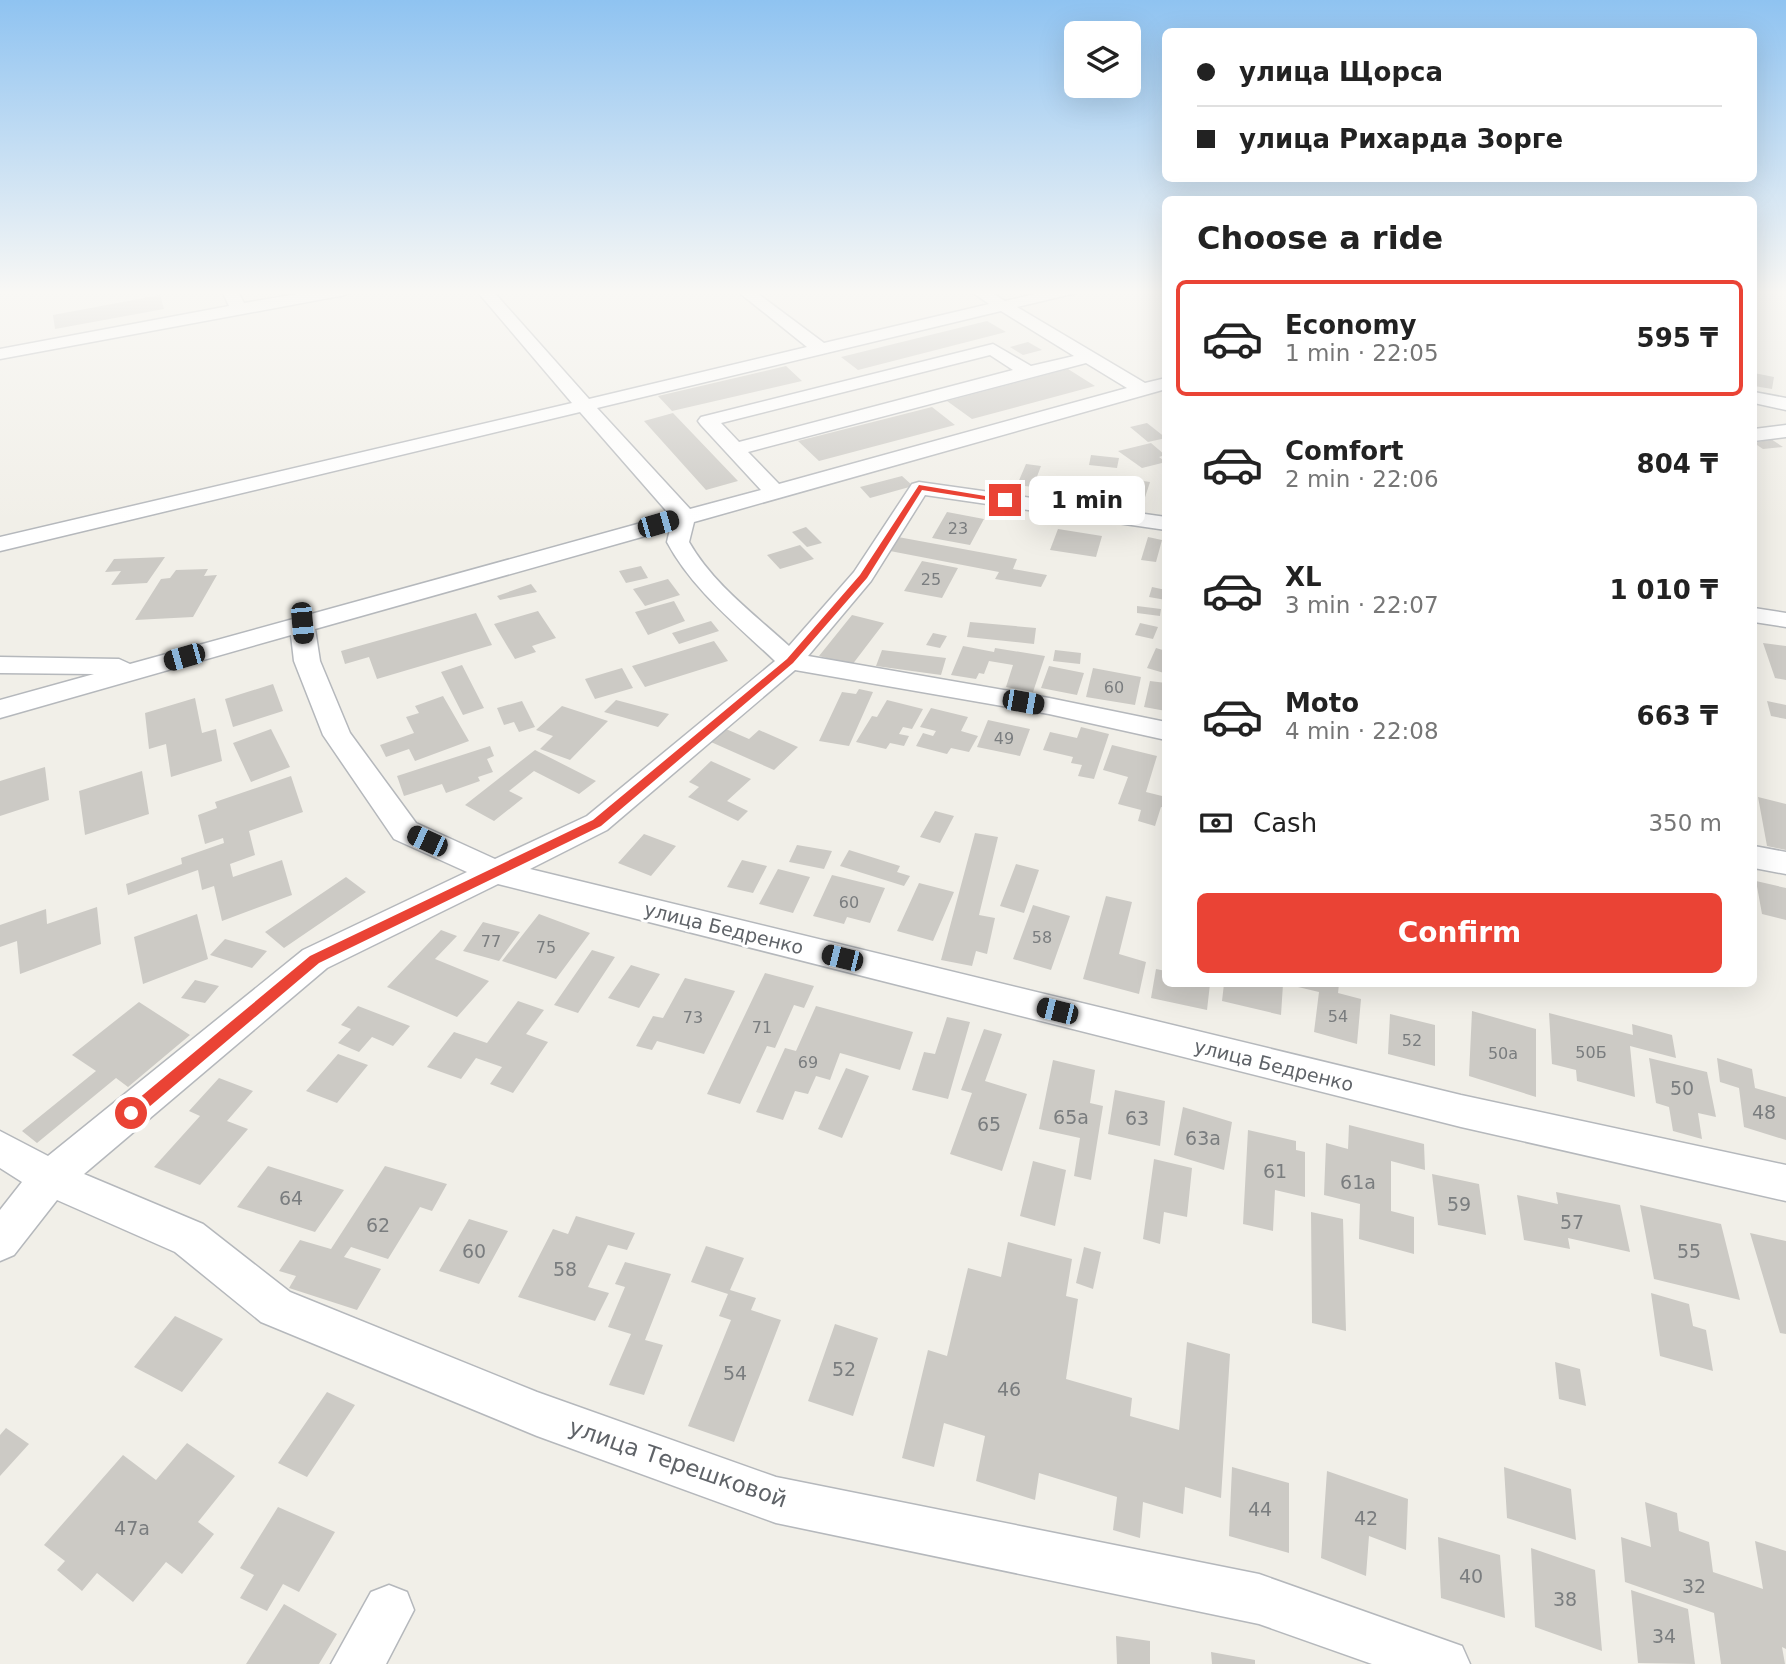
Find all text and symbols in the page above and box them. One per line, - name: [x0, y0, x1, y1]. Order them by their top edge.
- map controls: [1064, 21, 1141, 98]
- button: layers: [1064, 21, 1141, 98]
- text: улица Щорса: [1239, 57, 1443, 87]
- text: улица Рихарда Зорге: [1239, 124, 1563, 154]
- text: Choose a ride: [1197, 219, 1443, 257]
- icon: car: [1201, 307, 1264, 370]
- text: Economy: [1285, 310, 1416, 340]
- text: 595 ₸: [1637, 323, 1718, 353]
- text: 1 min · 22:05: [1285, 340, 1439, 366]
- icon: car: [1201, 433, 1264, 496]
- text: Comfort: [1285, 436, 1403, 466]
- text: 804 ₸: [1637, 449, 1718, 479]
- text: 2 min · 22:06: [1285, 466, 1439, 492]
- callout: 1 min: [1030, 476, 1145, 524]
- route end: [989, 484, 1021, 516]
- text: 1 min: [1051, 487, 1123, 513]
- car: [635, 508, 682, 540]
- house number: 23: [948, 519, 968, 538]
- icon: car: [1201, 559, 1264, 622]
- text: XL: [1285, 562, 1322, 592]
- house number: 25: [921, 570, 941, 589]
- text: 1 010 ₸: [1609, 575, 1718, 605]
- text: 3 min · 22:07: [1285, 592, 1439, 618]
- car: [290, 601, 315, 645]
- car: [161, 641, 208, 673]
- house number: 60: [1104, 678, 1124, 697]
- icon: car: [1201, 685, 1264, 748]
- car: [1001, 688, 1046, 716]
- text: Moto: [1285, 688, 1359, 718]
- text: 663 ₸: [1637, 701, 1718, 731]
- text: 4 min · 22:08: [1285, 718, 1439, 744]
- house number: 49: [994, 729, 1014, 748]
- icon: cash: [1197, 804, 1235, 842]
- text: Cash: [1253, 808, 1317, 838]
- text: 350 m: [1648, 810, 1722, 836]
- car: [404, 823, 451, 859]
- house number: 60: [839, 893, 859, 912]
- button: Confirm: [1197, 893, 1722, 973]
- street label: улица Бедренко: [642, 898, 806, 958]
- house number: 58: [1032, 928, 1052, 947]
- house number: 77: [481, 932, 501, 951]
- house number: 75: [536, 938, 556, 957]
- car: [820, 943, 865, 973]
- car: [1035, 996, 1080, 1026]
- house number: 54: [1328, 1007, 1348, 1026]
- house number: 73: [683, 1008, 703, 1027]
- house number: 71: [752, 1018, 772, 1037]
- house number: 52: [1402, 1031, 1422, 1050]
- street label: улица Бедренко: [1192, 1035, 1356, 1095]
- house number: 50Б: [1575, 1043, 1607, 1062]
- house number: 50а: [1488, 1044, 1518, 1063]
- house number: 69: [798, 1053, 818, 1072]
- house number: 50: [1670, 1077, 1694, 1099]
- route start: [115, 1097, 147, 1129]
- house number: 48: [1752, 1101, 1776, 1123]
- house number: 65а: [1053, 1106, 1089, 1128]
- house number: 63: [1125, 1107, 1149, 1129]
- house number: 65: [977, 1113, 1001, 1135]
- house number: 63а: [1185, 1127, 1221, 1149]
- house number: 61: [1263, 1160, 1287, 1182]
- house number: 61а: [1340, 1171, 1376, 1193]
- house number: 64: [279, 1187, 303, 1209]
- house number: 59: [1447, 1193, 1471, 1215]
- house number: 57: [1560, 1211, 1584, 1233]
- house number: 62: [366, 1214, 390, 1236]
- house number: 60: [462, 1240, 486, 1262]
- house number: 55: [1677, 1240, 1701, 1262]
- house number: 58: [553, 1258, 577, 1280]
- house number: 52: [832, 1358, 856, 1380]
- house number: 54: [723, 1362, 747, 1384]
- house number: 46: [997, 1378, 1021, 1400]
- street label: улица Терешковой: [566, 1413, 790, 1513]
- house number: 44: [1248, 1498, 1272, 1520]
- house number: 42: [1354, 1507, 1378, 1529]
- house number: 47а: [114, 1517, 150, 1539]
- house number: 40: [1459, 1565, 1483, 1587]
- house number: 32: [1682, 1575, 1706, 1597]
- house number: 38: [1553, 1588, 1577, 1610]
- house number: 34: [1652, 1625, 1676, 1647]

